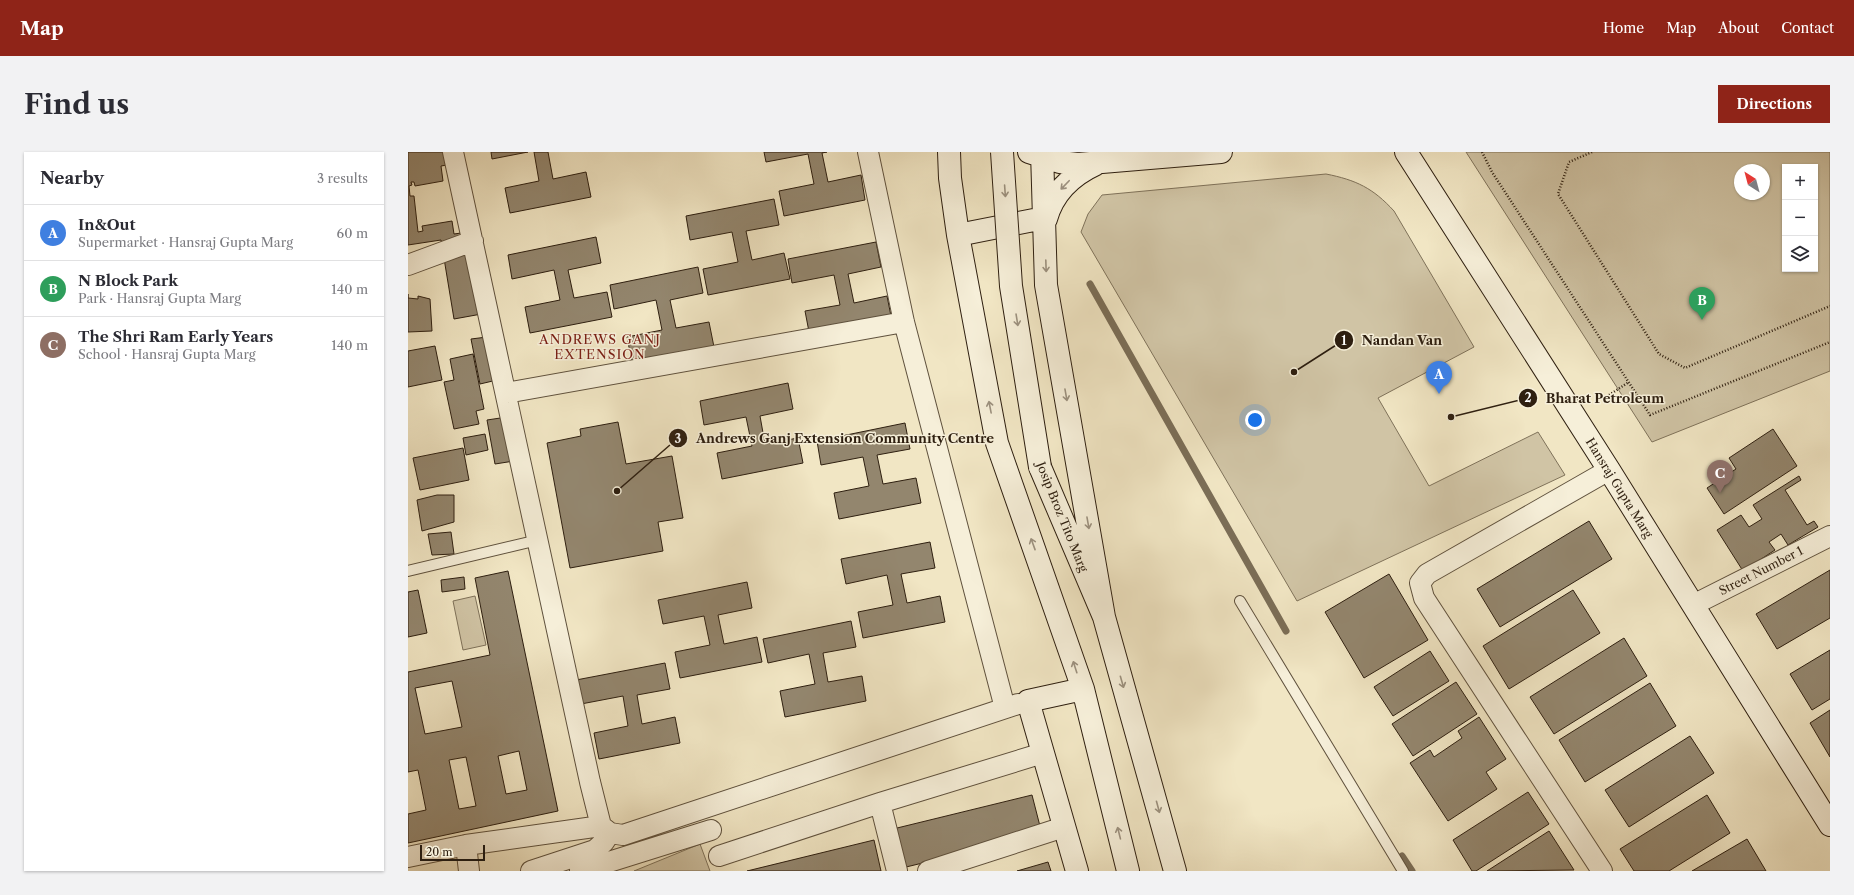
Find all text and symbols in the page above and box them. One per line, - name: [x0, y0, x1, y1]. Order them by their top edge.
- text: Map: [20, 17, 64, 40]
- text: Home: [1603, 19, 1644, 37]
- text: Map: [1666, 19, 1696, 37]
- text: About: [1718, 19, 1759, 37]
- text: Contact: [1781, 19, 1834, 37]
- button: Directions: [1718, 85, 1830, 123]
- text: Find us: [24, 87, 129, 121]
- north arrow: [1734, 164, 1770, 200]
- map controls: [1782, 164, 1818, 272]
- button: +: [1782, 164, 1818, 200]
- text: Nearby: [40, 168, 104, 188]
- text: 3 results: [317, 170, 368, 186]
- one-way arrow: [1061, 180, 1070, 190]
- one-way arrow: [1001, 184, 1008, 197]
- button: −: [1782, 200, 1818, 236]
- text: In&Out: [78, 215, 136, 234]
- text: A: [48, 225, 58, 241]
- text: 60 m: [337, 225, 368, 241]
- text: Supermarket · Hansraj Gupta Marg: [78, 234, 293, 250]
- button: layers: [1782, 236, 1818, 272]
- one-way arrow: [1042, 259, 1049, 272]
- text: N Block Park: [78, 271, 178, 290]
- text: B: [48, 281, 58, 297]
- text: 140 m: [331, 281, 368, 297]
- pin: B: [1689, 287, 1715, 320]
- text: Park · Hansraj Gupta Marg: [78, 290, 241, 306]
- one-way arrow: [1013, 313, 1021, 326]
- text: The Shri Ram Early Years: [78, 327, 273, 346]
- callout: Nandan Van: [1334, 328, 1451, 353]
- district label: ANDREWS GANJ EXTENSION: [538, 331, 661, 362]
- text: Nandan Van: [1362, 332, 1442, 348]
- text: 1: [1341, 333, 1347, 348]
- text: C: [48, 337, 58, 353]
- text: 140 m: [331, 337, 368, 353]
- text: School · Hansraj Gupta Marg: [78, 346, 256, 362]
- pin: A: [1426, 361, 1452, 394]
- callout: Bharat Petroleum: [1518, 385, 1672, 410]
- one-way arrow: [1062, 388, 1070, 401]
- text: 2: [1524, 390, 1532, 405]
- text: Bharat Petroleum: [1546, 390, 1664, 406]
- one-way arrow: [986, 401, 994, 414]
- your location: [1245, 410, 1265, 430]
- callout: Andrews Ganj Extension Community Centre: [668, 426, 1002, 451]
- text: Andrews Ganj Extension Community Centre: [695, 430, 994, 446]
- text: 3: [675, 431, 682, 446]
- street label: Hansraj Gupta Marg: [1583, 435, 1657, 541]
- street label: Josip Broz Tito Marg: [1033, 458, 1092, 575]
- pin: C: [1707, 460, 1733, 493]
- one-way arrow: [1084, 516, 1092, 529]
- one-way arrow: [1029, 537, 1036, 550]
- street label: Street Number 1: [1716, 543, 1805, 598]
- one-way arrow: [1071, 660, 1078, 673]
- one-way arrow: [1119, 675, 1126, 688]
- one-way arrow: [1155, 800, 1162, 813]
- one-way arrow: [1114, 827, 1122, 840]
- scale bar: [420, 843, 485, 862]
- text: 20 m: [426, 845, 452, 859]

